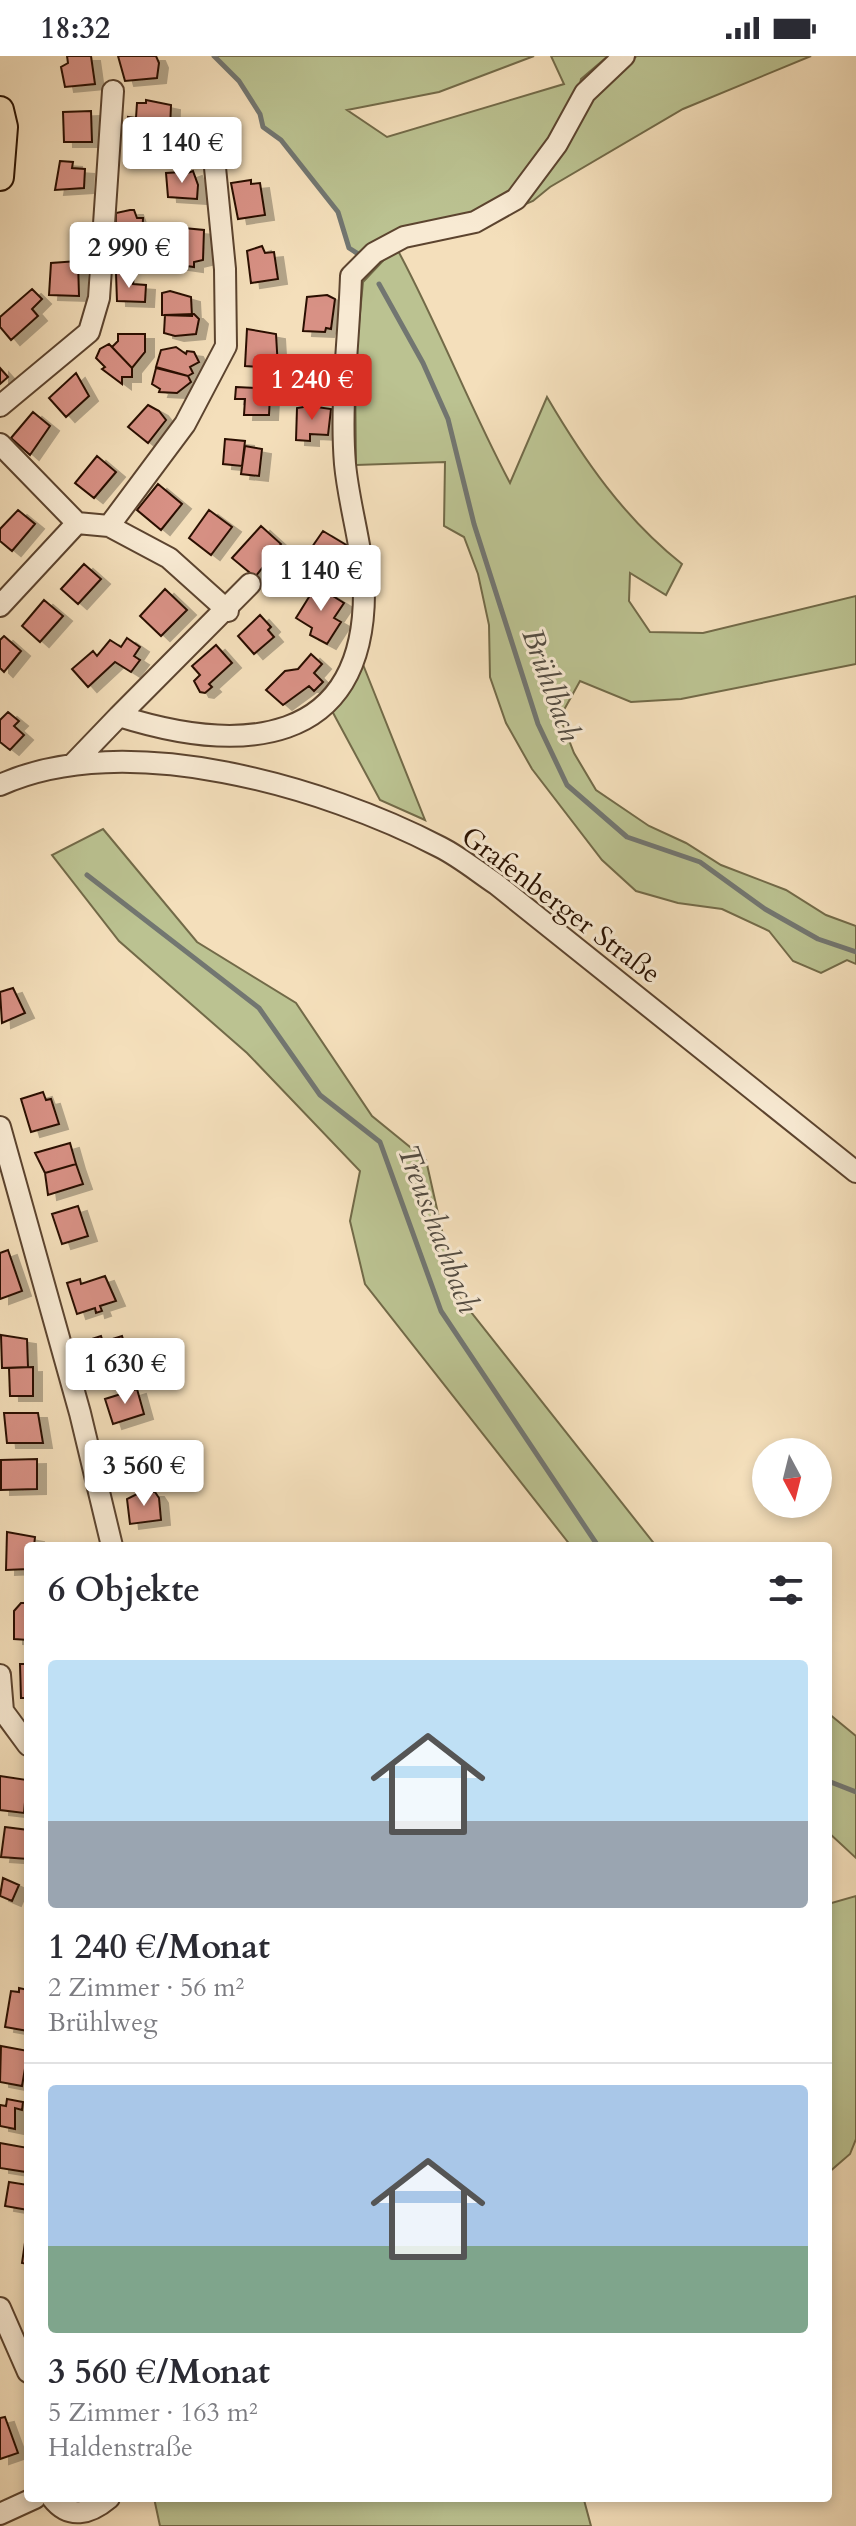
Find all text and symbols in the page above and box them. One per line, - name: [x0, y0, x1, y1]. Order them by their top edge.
- text: 18:32: [40, 8, 110, 49]
- pin: 1 140 €: [108, 117, 256, 185]
- text: 1 140 €: [141, 125, 223, 160]
- pin: 2 990 €: [55, 222, 203, 290]
- text: 2 990 €: [88, 230, 170, 265]
- pin: 1 240 €: [238, 354, 386, 422]
- text: 1 240 €: [271, 362, 353, 397]
- pin: 1 140 €: [247, 545, 395, 613]
- text: 1 140 €: [280, 553, 362, 588]
- water label: Brühlbach: [512, 623, 591, 748]
- street label: Grafenberger Straße: [454, 818, 668, 992]
- water label: Treuschachbach: [387, 1139, 489, 1319]
- pin: 1 630 €: [51, 1338, 199, 1406]
- text: 1 630 €: [84, 1346, 166, 1381]
- north arrow: [752, 1438, 832, 1518]
- map controls: [752, 1438, 832, 1518]
- pin: 3 560 €: [70, 1440, 218, 1508]
- text: 3 560 €: [103, 1448, 185, 1483]
- text: 6 Objekte: [48, 1567, 200, 1613]
- icon: filters: [764, 1568, 808, 1612]
- icon: home: [356, 1712, 500, 1856]
- text: 1 240 €/Monat: [48, 1924, 270, 1970]
- text: 2 Zimmer · 56 m²: [48, 1970, 244, 2005]
- text: Brühlweg: [48, 2005, 158, 2040]
- icon: home: [356, 2137, 500, 2281]
- text: 3 560 €/Monat: [48, 2349, 270, 2395]
- text: 5 Zimmer · 163 m²: [48, 2395, 258, 2430]
- text: Haldenstraße: [48, 2430, 193, 2465]

